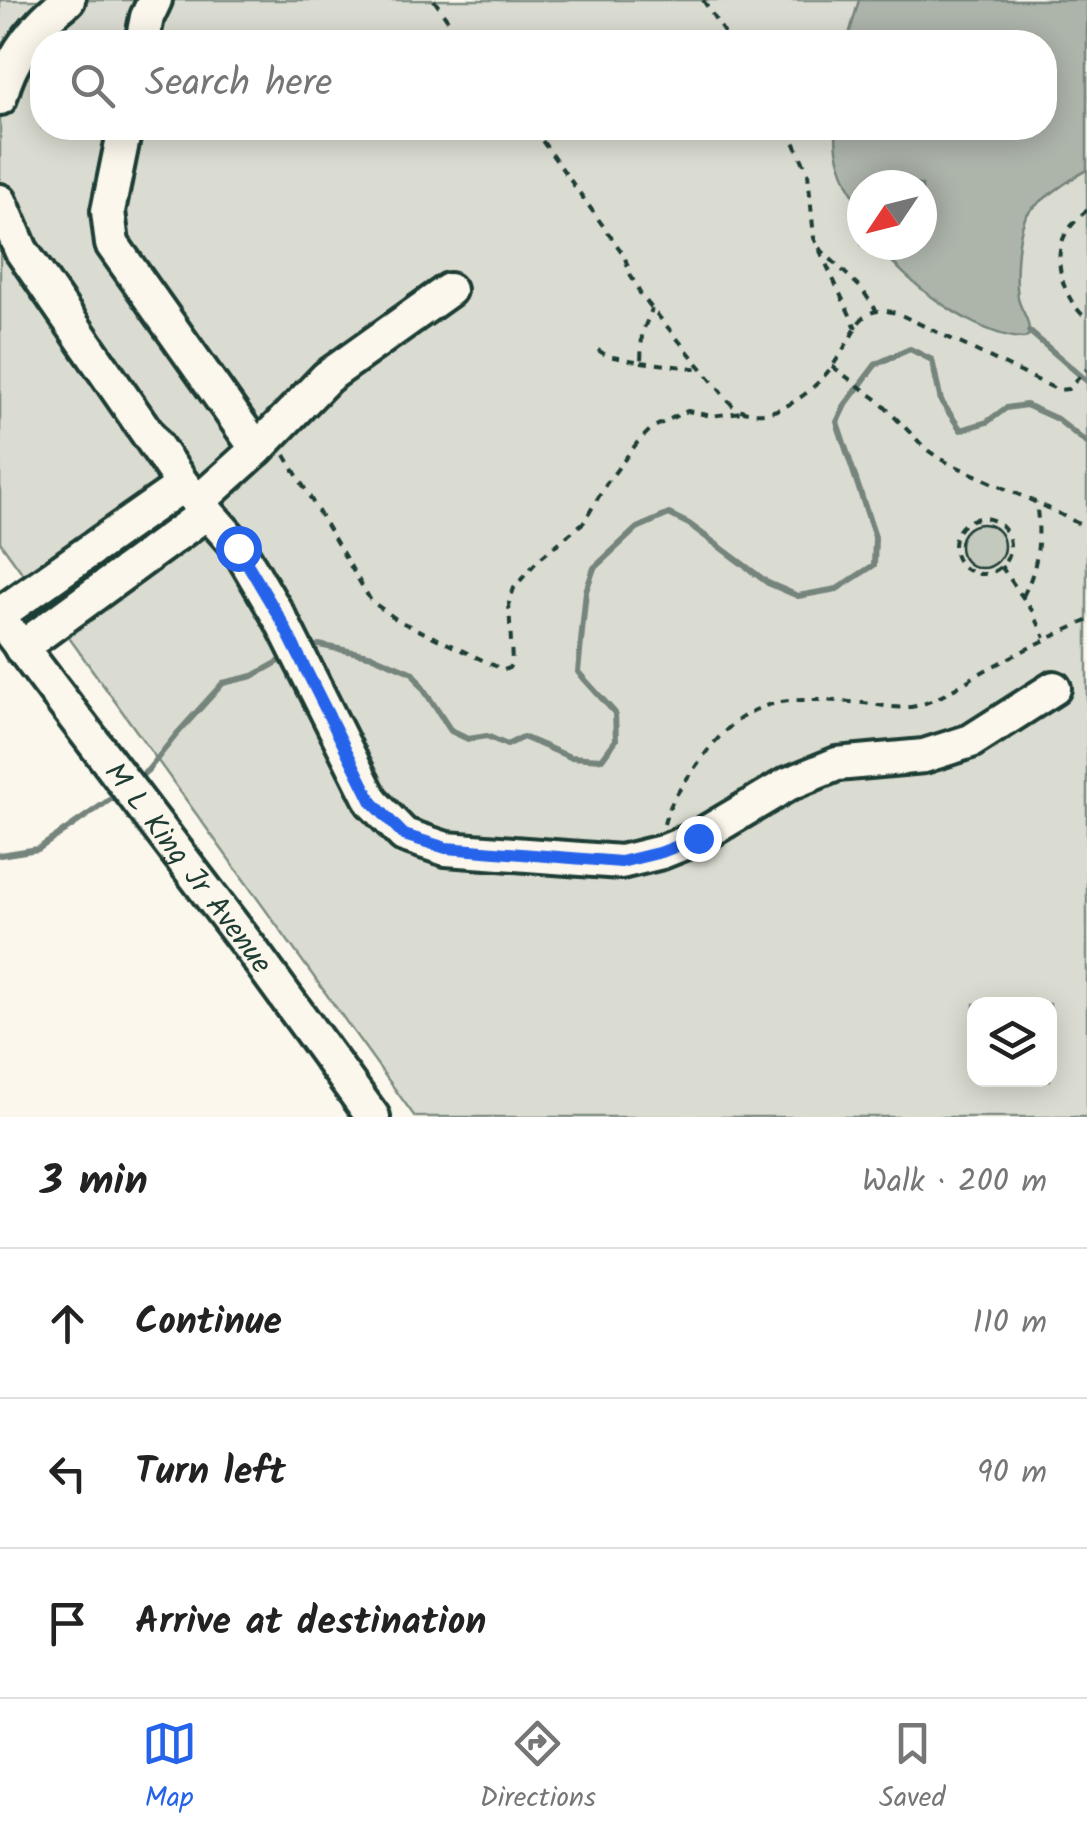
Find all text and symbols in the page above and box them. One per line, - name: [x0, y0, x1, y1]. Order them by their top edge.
- search box: [30, 30, 1057, 140]
- text: Search here: [145, 55, 332, 115]
- icon: search: [65, 58, 120, 113]
- north arrow: [847, 170, 937, 260]
- route start: [216, 526, 262, 572]
- street label: M L King Jr Avenue: [91, 752, 284, 985]
- route end: [676, 816, 722, 862]
- map controls: [967, 997, 1057, 1087]
- button: layers: [967, 997, 1057, 1087]
- text: 3 min: [40, 1149, 148, 1216]
- text: Walk · 200 m: [862, 1157, 1047, 1208]
- text: Continue: [135, 1293, 282, 1353]
- icon: ahead: [40, 1296, 95, 1351]
- text: 110 m: [973, 1298, 1047, 1349]
- text: Turn left: [135, 1443, 286, 1503]
- icon: left: [40, 1446, 95, 1501]
- text: 90 m: [977, 1448, 1047, 1499]
- text: Arrive at destination: [135, 1593, 486, 1653]
- icon: arrive: [40, 1596, 95, 1651]
- tab: Map: [142, 1716, 197, 1821]
- tab: Directions: [480, 1716, 596, 1821]
- tab: Saved: [879, 1716, 945, 1821]

